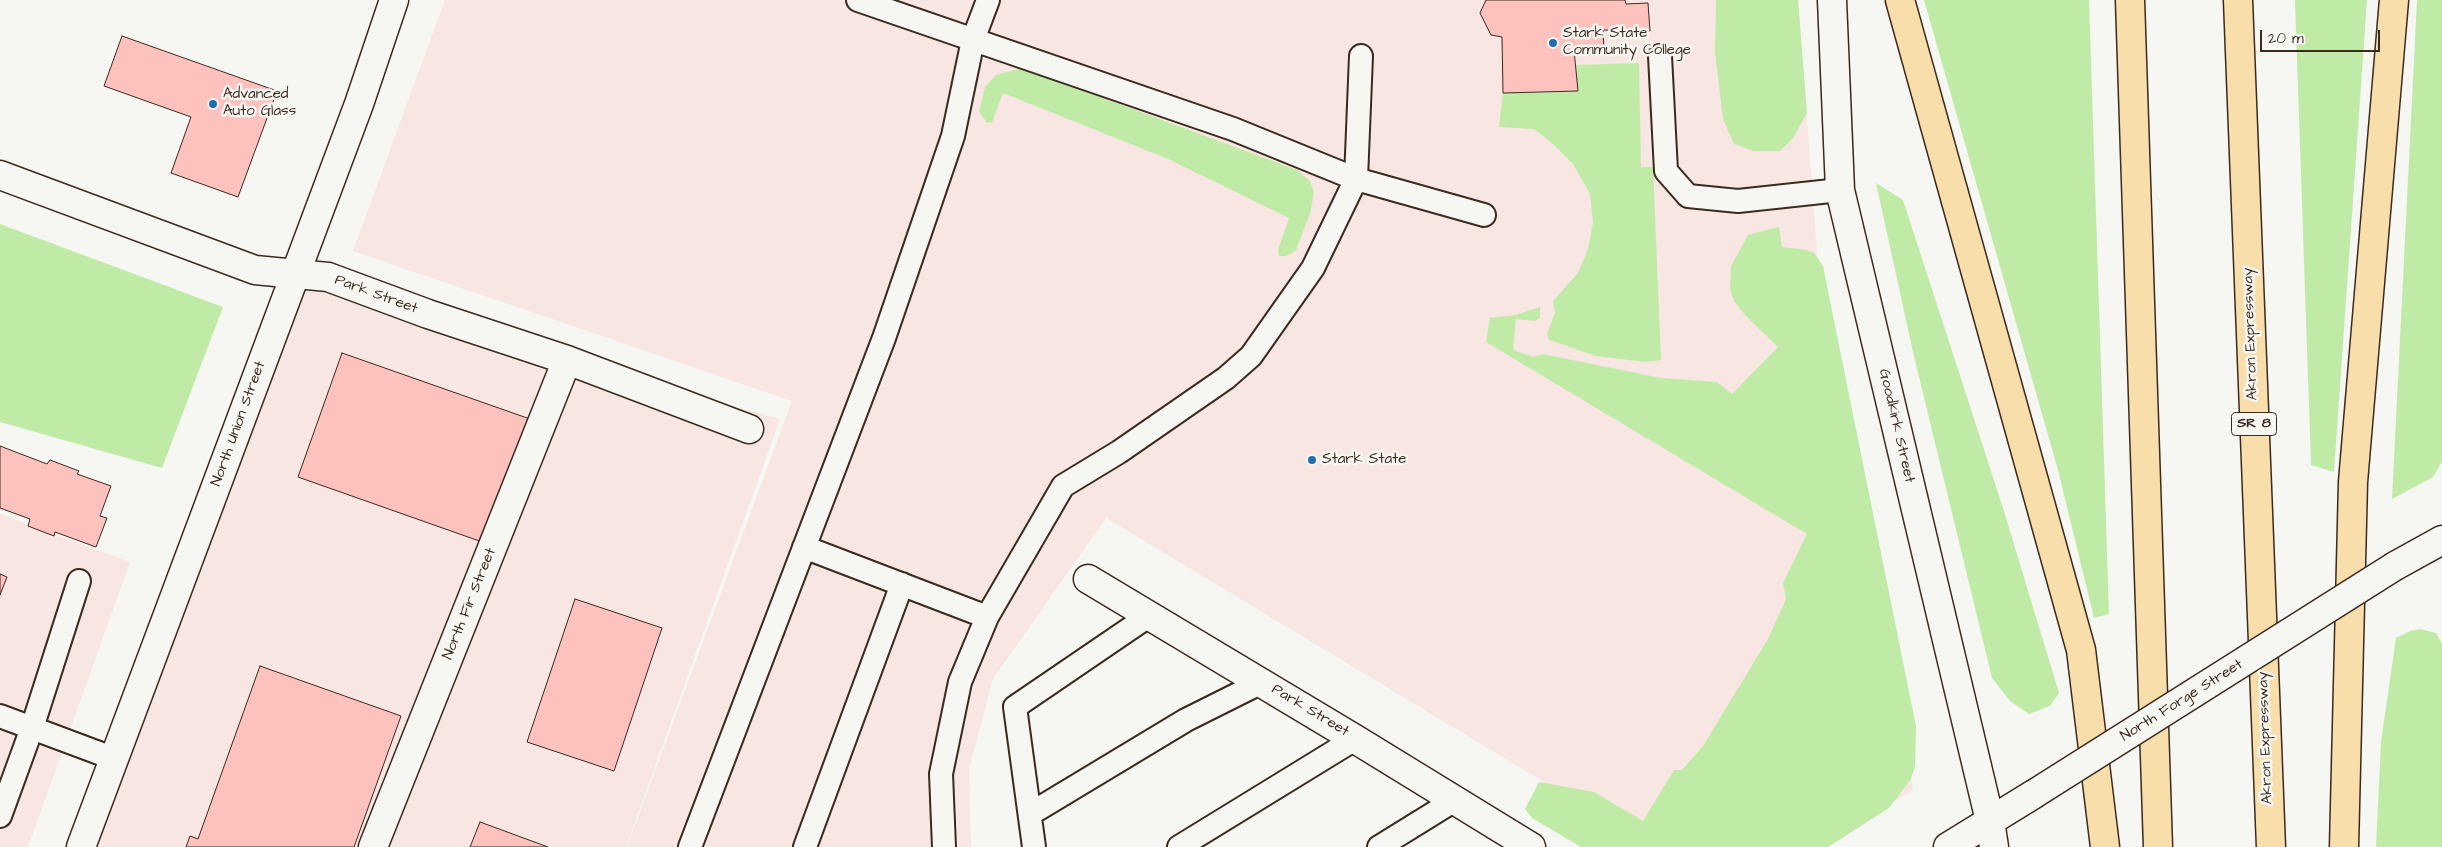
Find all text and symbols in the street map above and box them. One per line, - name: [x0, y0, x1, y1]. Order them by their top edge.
- scale bar: [2262, 20, 2382, 52]
- place label: Stark State Community College: [1563, 25, 1691, 60]
- text: 20 m: [2268, 28, 2304, 49]
- marker: Stark State Community College: [1547, 37, 1559, 49]
- place label: Advanced Auto Glass: [223, 86, 296, 121]
- marker: Advanced Auto Glass: [207, 98, 219, 110]
- street label: Akron Expressway: [2240, 267, 2262, 401]
- street label: Park Street: [332, 272, 420, 318]
- street label: North Union Street: [208, 359, 270, 489]
- street label: Goodkirk Street: [1874, 367, 1918, 485]
- road number: SR 8: [2232, 412, 2276, 436]
- place label: Stark State: [1322, 451, 1406, 469]
- marker: Stark State: [1306, 454, 1318, 466]
- street label: North Fir Street: [439, 546, 501, 662]
- street label: North Forge Street: [2118, 656, 2246, 746]
- street label: Akron Expressway: [2255, 671, 2277, 805]
- street label: Park Street: [1268, 681, 1352, 741]

